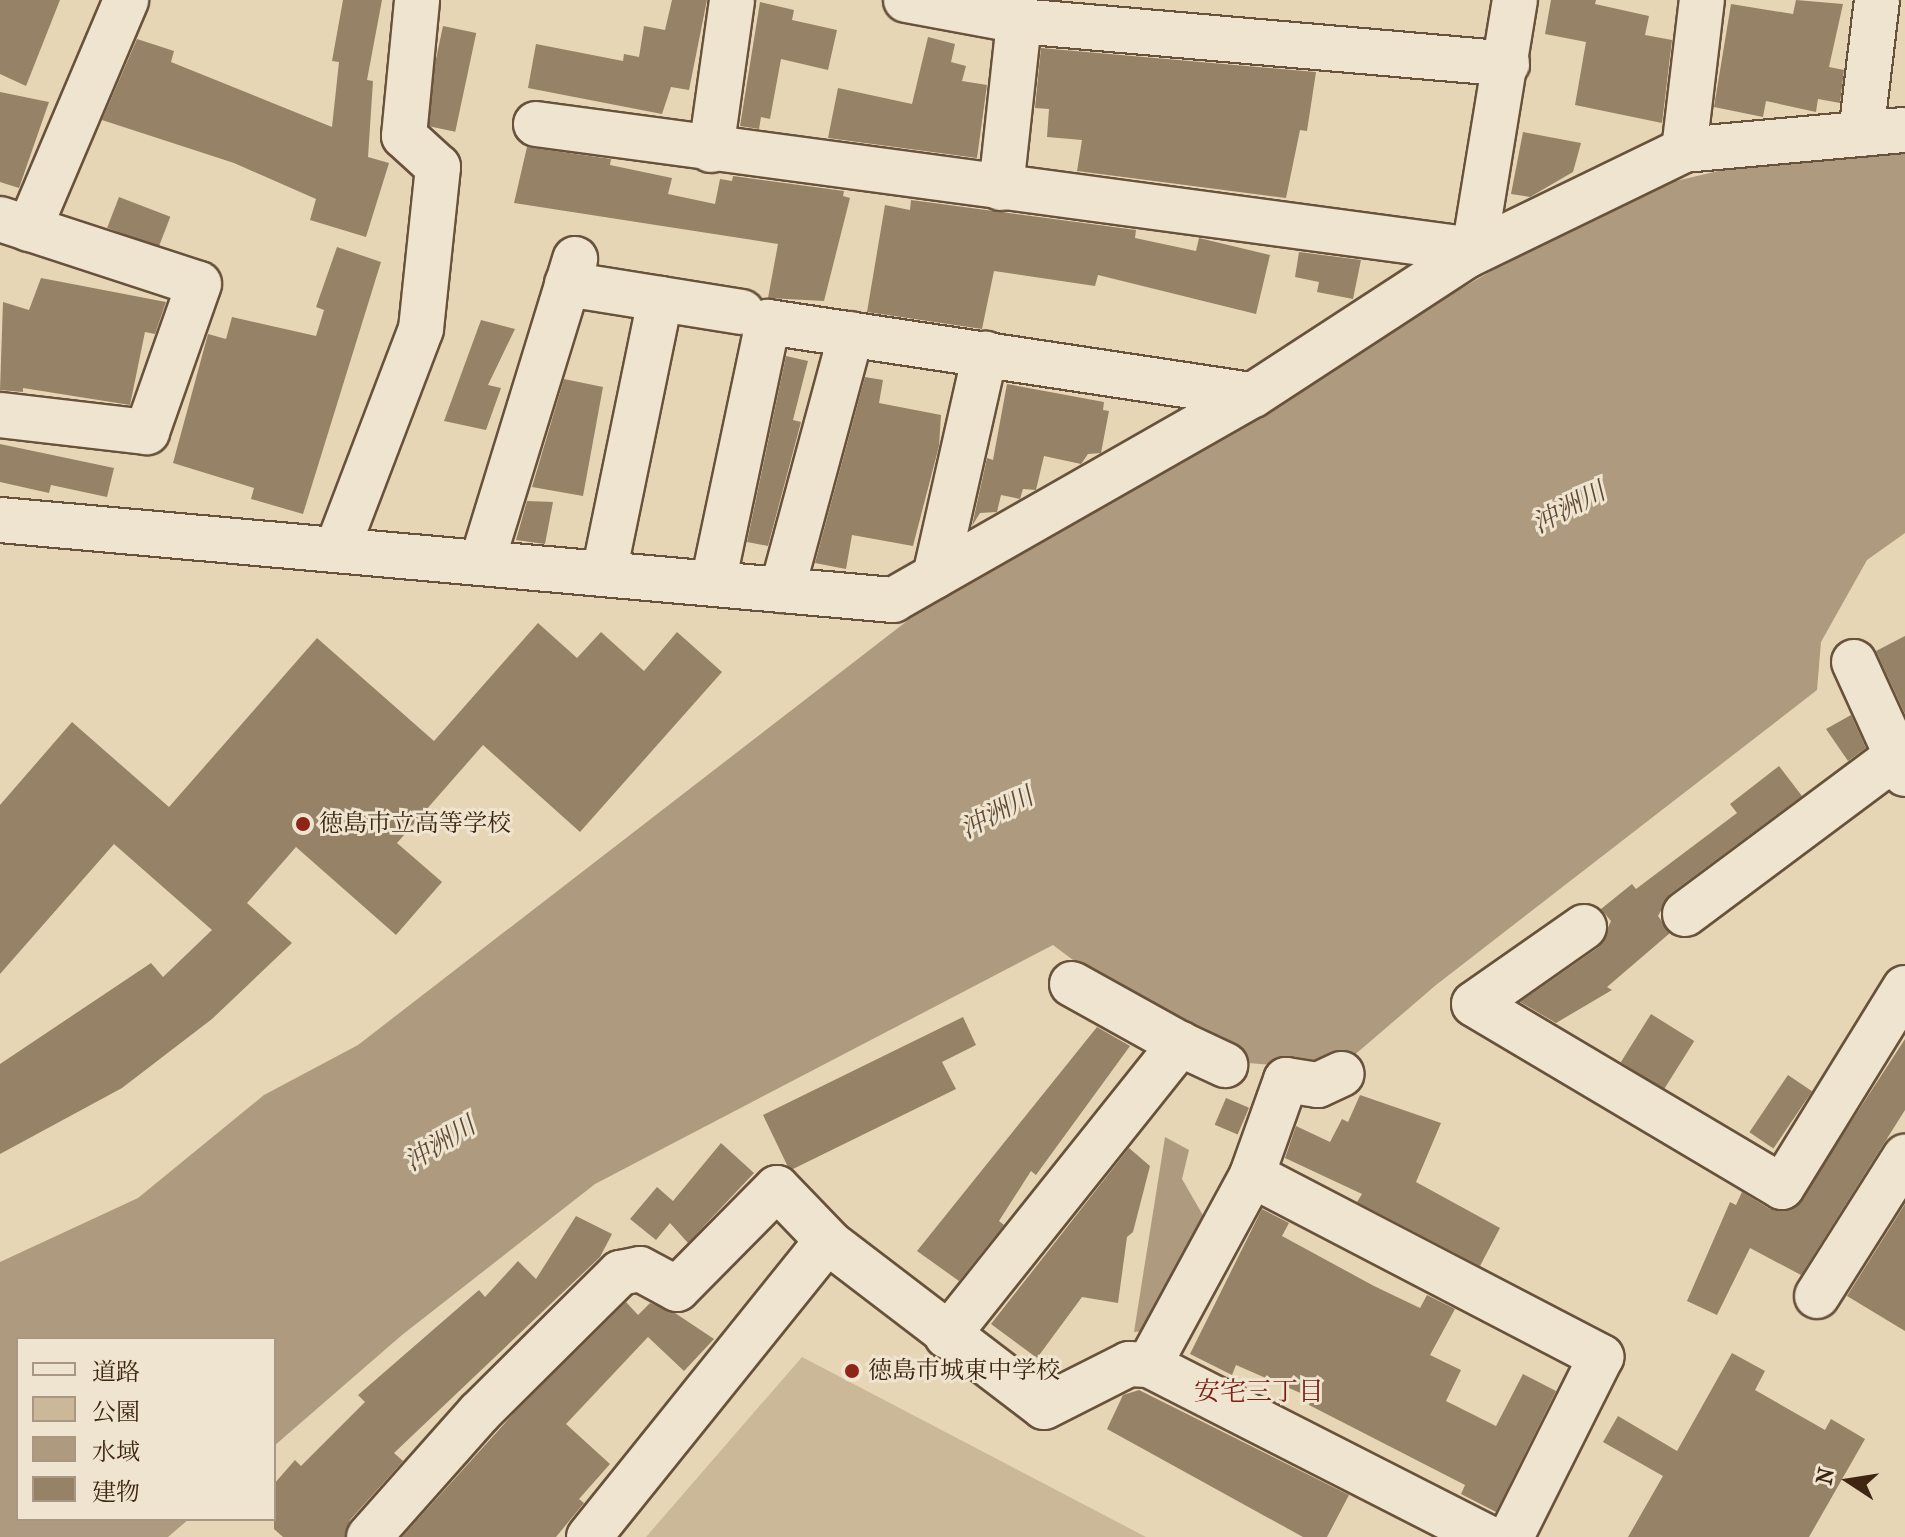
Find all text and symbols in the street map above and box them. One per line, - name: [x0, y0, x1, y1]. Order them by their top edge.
- water label: 沖洲川: [1527, 476, 1611, 540]
- water label: 沖洲川: [955, 781, 1039, 845]
- place label: 徳島市立高等学校: [319, 810, 511, 838]
- marker: 徳島市立高等学校: [294, 815, 312, 833]
- water label: 沖洲川: [399, 1110, 481, 1178]
- legend: [16, 1337, 276, 1521]
- place label: 徳島市城東中学校: [868, 1357, 1060, 1385]
- text: 道路: [92, 1358, 140, 1386]
- marker: 徳島市城東中学校: [843, 1362, 861, 1380]
- district label: 安宅三丁目: [1194, 1376, 1324, 1408]
- text: 公園: [92, 1398, 140, 1426]
- text: 水域: [92, 1438, 140, 1466]
- north arrow: [1809, 1441, 1889, 1521]
- text: N: [1811, 1465, 1840, 1487]
- text: 建物: [92, 1478, 140, 1506]

